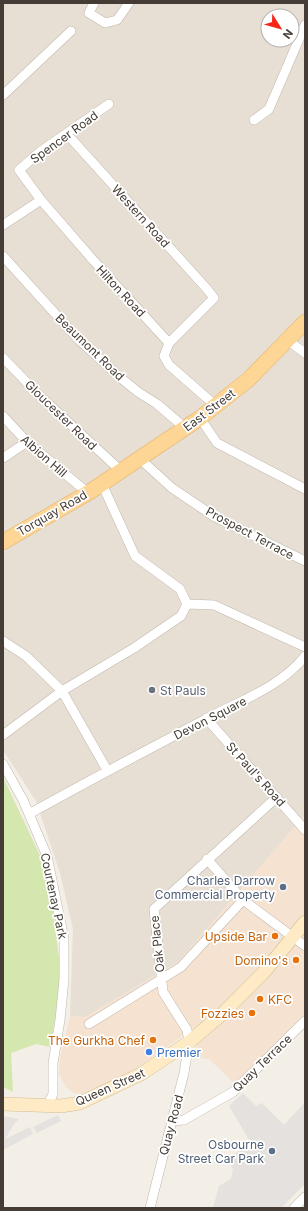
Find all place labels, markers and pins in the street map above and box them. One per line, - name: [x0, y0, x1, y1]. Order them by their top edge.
- place label: St Pauls: [160, 683, 206, 698]
- marker: St Pauls: [147, 685, 157, 695]
- place label: Charles Darrow Commercial Property: [155, 873, 275, 902]
- marker: Charles Darrow Commercial Property: [278, 882, 288, 892]
- place label: Upside Bar: [205, 929, 267, 944]
- marker: Upside Bar: [270, 931, 280, 941]
- place label: Domino's: [235, 953, 288, 968]
- marker: Domino's: [291, 955, 301, 965]
- place label: KFC: [268, 992, 292, 1007]
- marker: KFC: [255, 994, 265, 1004]
- place label: Fozzies: [201, 1006, 244, 1021]
- marker: Fozzies: [247, 1008, 257, 1018]
- place label: The Gurkha Chef: [48, 1033, 146, 1048]
- marker: The Gurkha Chef: [148, 1035, 158, 1045]
- place label: Premier: [157, 1045, 201, 1060]
- marker: Premier: [144, 1047, 154, 1057]
- place label: Osbourne Street Car Park: [178, 1137, 264, 1166]
- marker: Osbourne Street Car Park: [267, 1146, 277, 1156]

